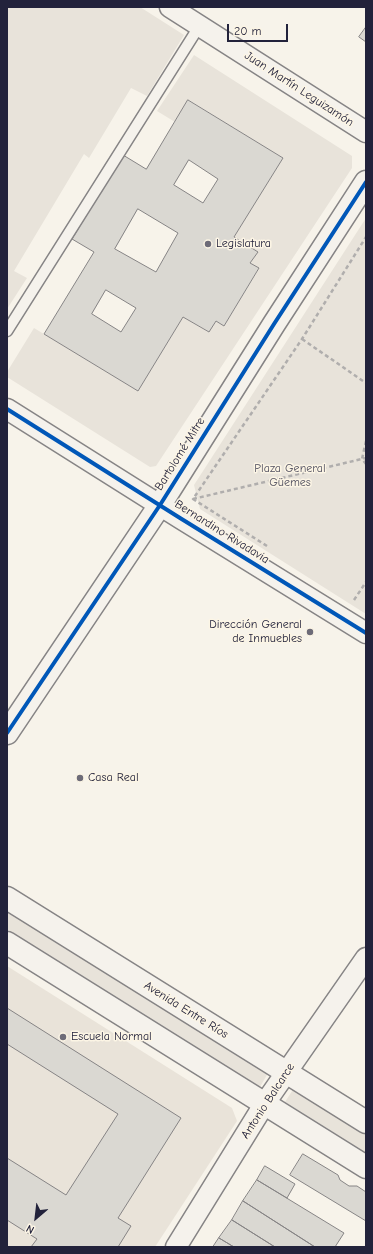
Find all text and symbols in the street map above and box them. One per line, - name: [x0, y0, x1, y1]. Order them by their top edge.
- scale bar: [229, 16, 290, 42]
- text: 20 m: [234, 24, 262, 38]
- street label: Juan Martín Leguizamón: [242, 48, 356, 130]
- place label: Legislatura: [216, 237, 271, 251]
- marker: Legislatura: [203, 239, 213, 249]
- street label: Bartolomé Mitre: [152, 415, 208, 493]
- park label: Plaza General Güemes: [254, 462, 326, 490]
- street label: Bernardino Rivadavia: [172, 497, 272, 567]
- place label: Dirección General de Inmuebles: [209, 618, 302, 646]
- marker: Dirección General de Inmuebles: [305, 627, 315, 637]
- place label: Casa Real: [88, 771, 139, 785]
- marker: Casa Real: [75, 773, 85, 783]
- street label: Avenida Entre Ríos: [141, 978, 231, 1042]
- place label: Escuela Normal: [71, 1030, 152, 1044]
- marker: Escuela Normal: [58, 1032, 68, 1042]
- street label: Antonio Balcarce: [238, 1061, 298, 1141]
- north arrow: [16, 1198, 56, 1238]
- text: N: [24, 1222, 36, 1236]

